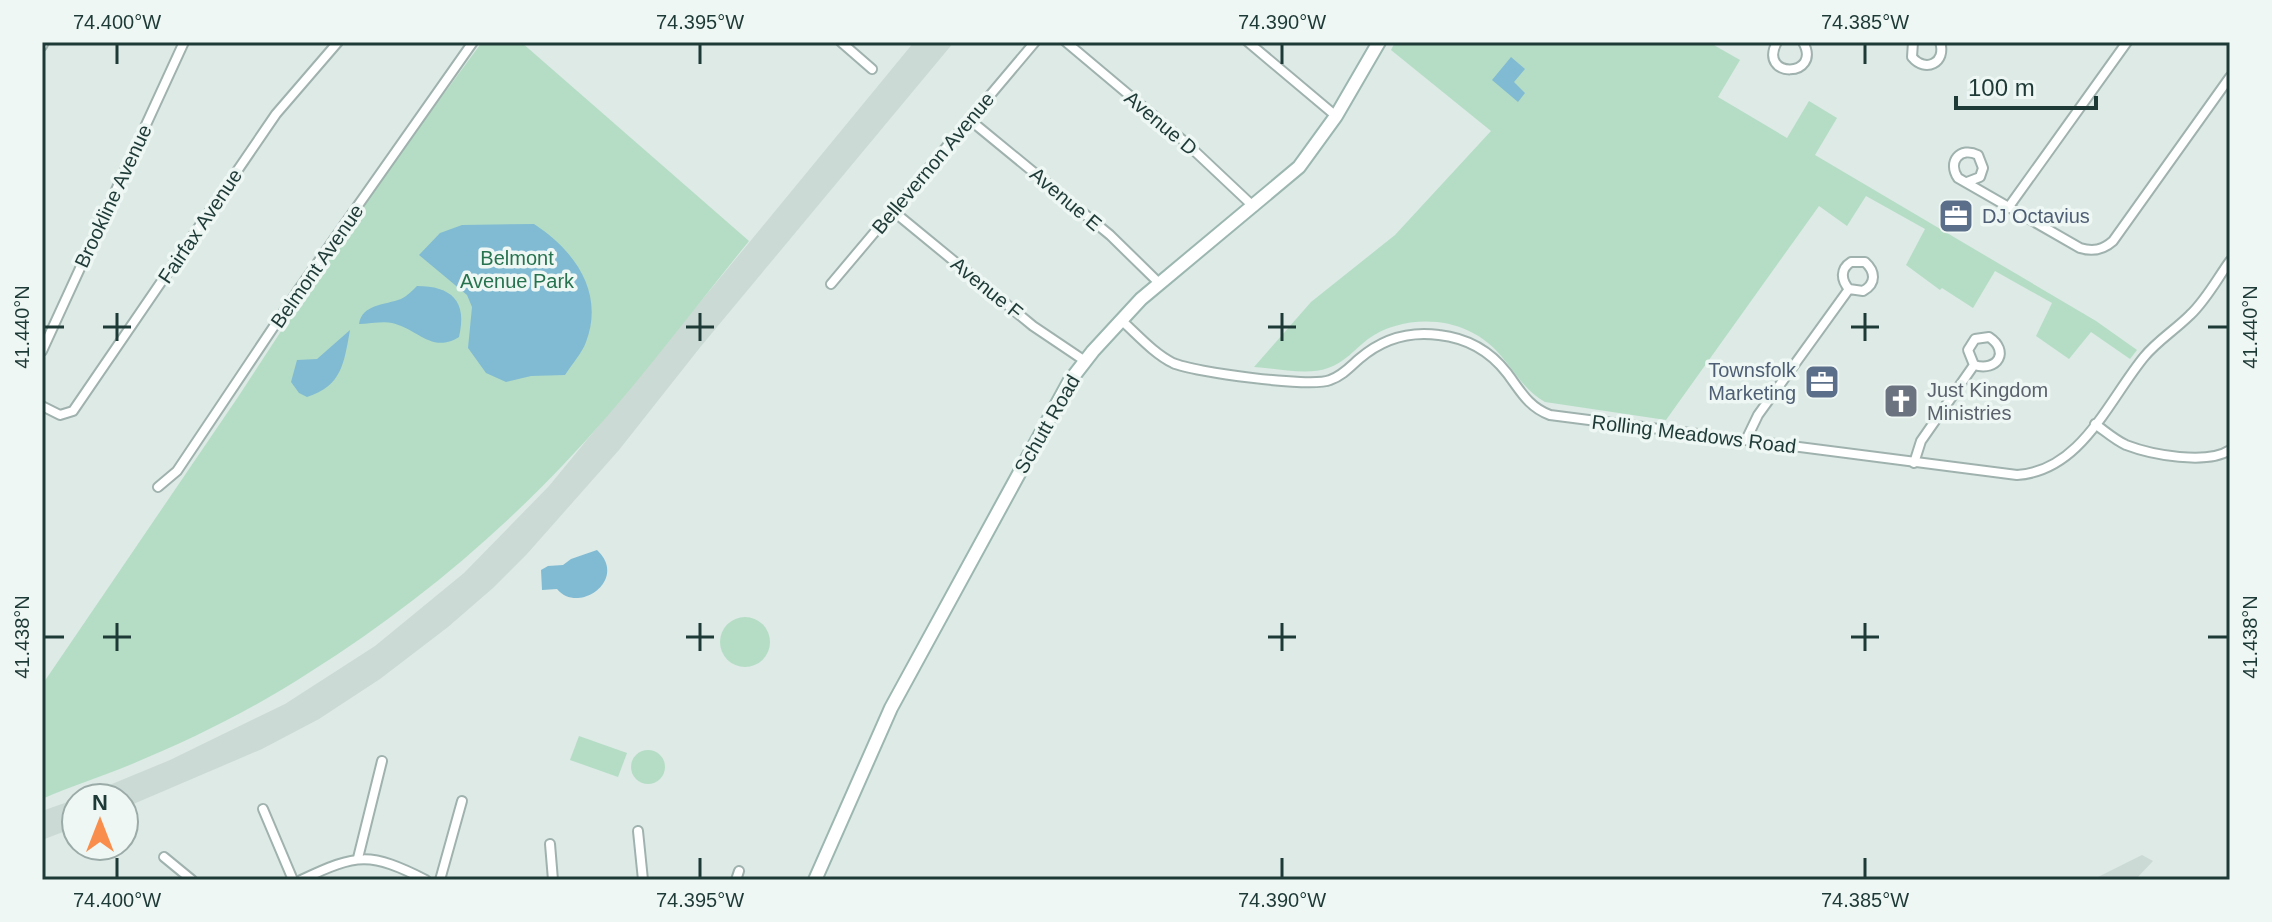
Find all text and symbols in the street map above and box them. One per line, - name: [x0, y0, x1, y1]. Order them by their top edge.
- text: 74.400°W: [73, 11, 161, 33]
- text: 74.395°W: [656, 11, 744, 33]
- text: 74.390°W: [1238, 11, 1326, 33]
- text: 74.385°W: [1821, 11, 1909, 33]
- scale bar: [1956, 60, 2096, 110]
- text: 100 m: [1968, 74, 2035, 101]
- street label: Avenue D: [1120, 86, 1202, 160]
- street label: Bellevernon Avenue: [868, 88, 998, 238]
- street label: Brookline Avenue: [70, 121, 156, 271]
- street label: Avenue E: [1026, 163, 1106, 235]
- street label: Fairfax Avenue: [154, 165, 246, 287]
- office icon: DJ Octavius: [1937, 197, 1975, 235]
- street label: Belmont Avenue: [266, 200, 368, 332]
- place label: DJ Octavius: [1982, 205, 2090, 227]
- park label: Belmont Avenue Park: [460, 247, 575, 292]
- street label: Avenue F: [947, 253, 1027, 323]
- text: 41.440°N: [11, 285, 33, 369]
- text: 41.440°N: [2239, 285, 2261, 369]
- place label: Townsfolk Marketing: [1708, 359, 1797, 404]
- office icon: Townsfolk Marketing: [1803, 363, 1841, 401]
- street label: Schutt Road: [1010, 371, 1084, 477]
- place label: Just Kingdom Ministries: [1927, 379, 2048, 424]
- church icon: Just Kingdom Ministries: [1882, 382, 1920, 420]
- street label: Rolling Meadows Road: [1591, 411, 1797, 457]
- text: 41.438°N: [11, 595, 33, 679]
- text: 41.438°N: [2239, 595, 2261, 679]
- north arrow: [60, 782, 140, 862]
- text: N: [92, 790, 108, 815]
- text: 74.400°W: [73, 889, 161, 911]
- text: 74.395°W: [656, 889, 744, 911]
- text: 74.390°W: [1238, 889, 1326, 911]
- text: 74.385°W: [1821, 889, 1909, 911]

